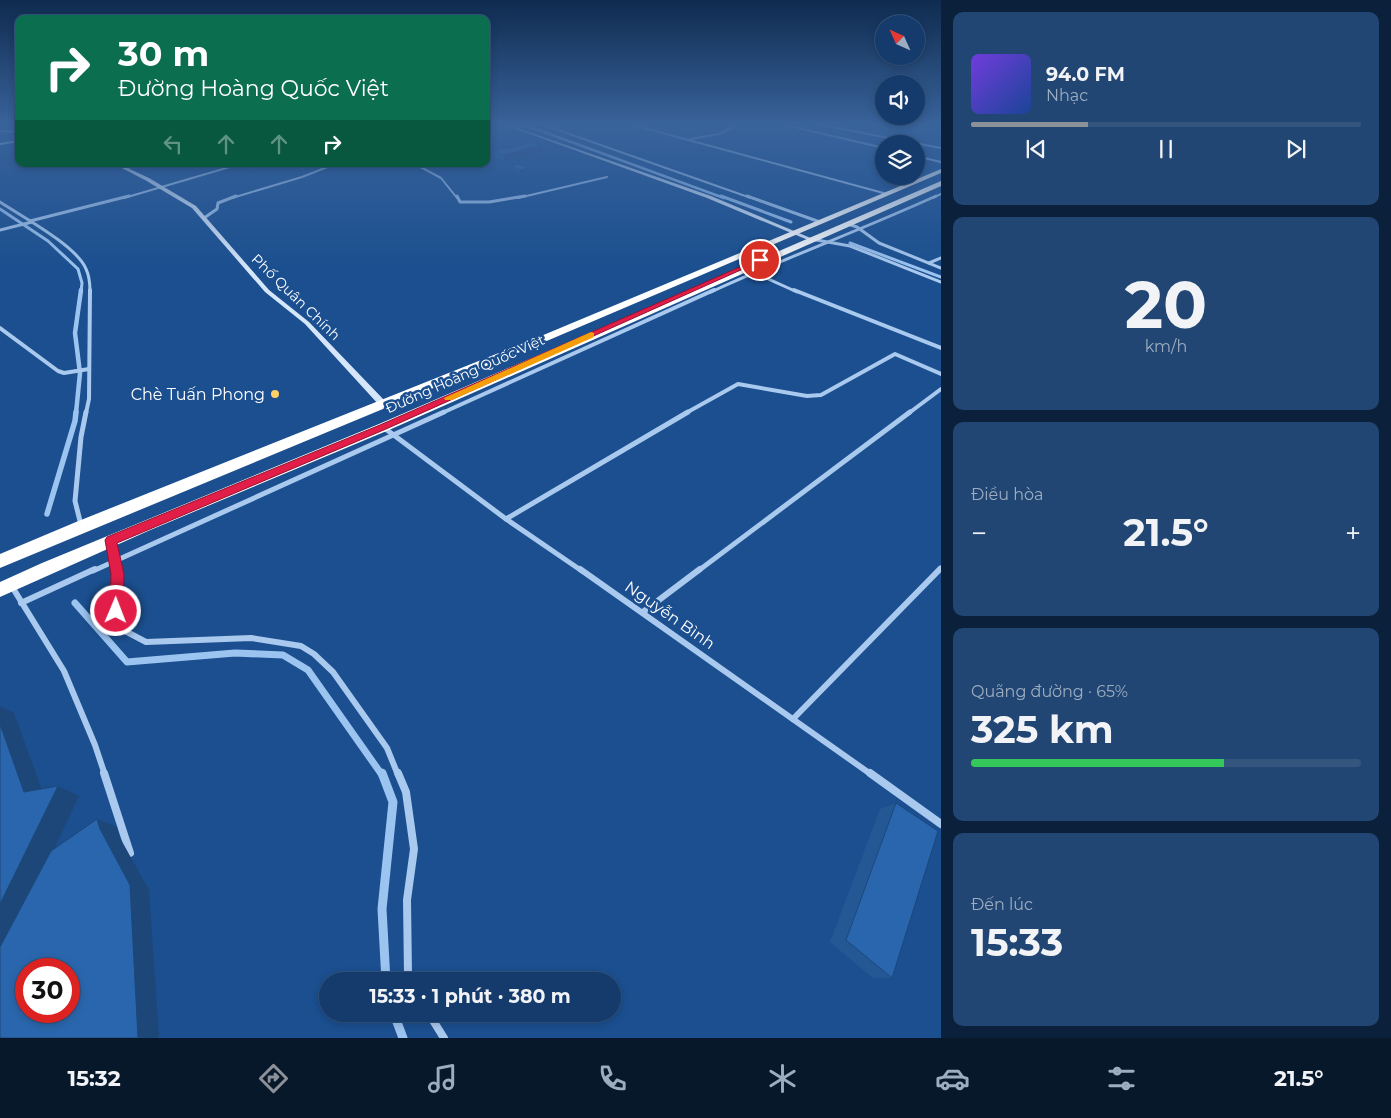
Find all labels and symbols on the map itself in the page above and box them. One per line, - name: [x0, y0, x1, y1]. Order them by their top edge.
- north arrow: [875, 15, 925, 65]
- pin: [739, 239, 781, 281]
- street label: Phố Quân Chính: [248, 250, 344, 344]
- street label: Đường Hoàng Quốc Việt: [383, 331, 548, 417]
- place label: Chè Tuấn Phong: [131, 385, 265, 404]
- marker: Chè Tuấn Phong: [269, 388, 281, 400]
- street label: Nguyễn Bình: [621, 577, 719, 653]
- position arrow: [89, 584, 141, 636]
- speed limit sign: 30: [15, 958, 80, 1023]

